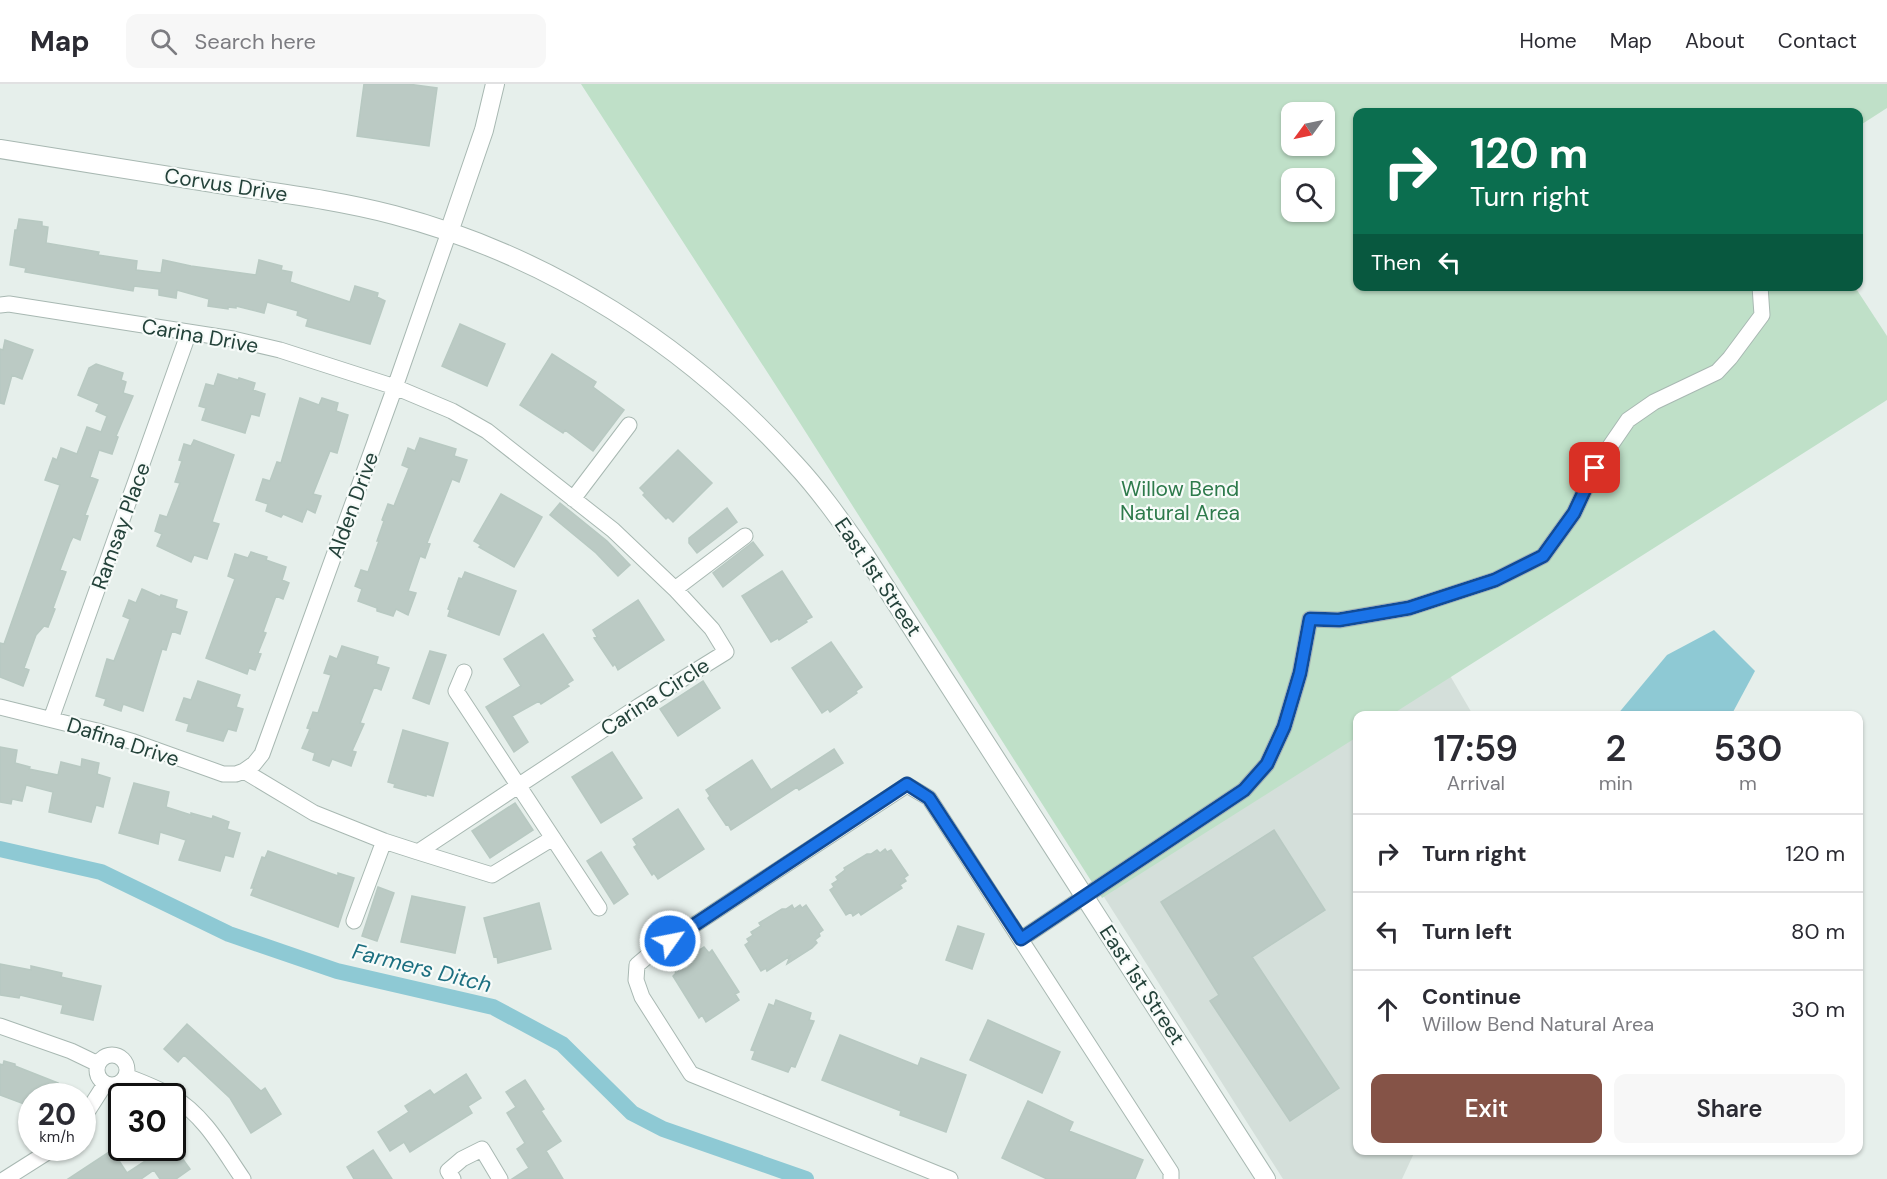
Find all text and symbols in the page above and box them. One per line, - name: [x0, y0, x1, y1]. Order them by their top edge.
- search box: [126, 14, 546, 68]
- text: Map: [30, 23, 90, 60]
- icon: search: [147, 25, 180, 58]
- text: Search here: [195, 27, 316, 56]
- text: Home: [1519, 27, 1577, 55]
- text: Map: [1610, 27, 1652, 55]
- text: About: [1685, 27, 1745, 55]
- text: Contact: [1778, 27, 1857, 55]
- north arrow: [1281, 102, 1335, 156]
- map controls: [1281, 102, 1335, 222]
- text: 120 m: [1470, 126, 1588, 181]
- icon: right: [1371, 132, 1449, 210]
- street label: Corvus Drive: [162, 161, 290, 209]
- button: search: [1281, 168, 1335, 222]
- text: Turn right: [1470, 179, 1590, 214]
- icon: left: [1433, 246, 1466, 279]
- text: Then: [1371, 248, 1421, 277]
- street label: Carina Drive: [139, 312, 261, 360]
- pin: [1569, 442, 1620, 493]
- street label: Alden Drive: [321, 448, 385, 562]
- icon: arrive: [1578, 451, 1611, 484]
- street label: Ramsay Place: [85, 458, 157, 593]
- park label: Willow Bend Natural Area: [1120, 475, 1240, 527]
- street label: East 1st Street: [828, 512, 928, 642]
- street label: Carina Circle: [595, 651, 715, 743]
- street label: Dafina Drive: [63, 711, 183, 773]
- text: 17:59: [1434, 725, 1518, 772]
- text: 2: [1605, 725, 1626, 772]
- text: 530: [1713, 725, 1782, 772]
- text: Arrival: [1447, 770, 1505, 796]
- text: min: [1599, 770, 1633, 796]
- text: m: [1739, 770, 1757, 796]
- icon: right: [1371, 837, 1404, 870]
- text: Turn right: [1422, 839, 1527, 868]
- text: 120 m: [1785, 839, 1845, 868]
- position arrow: [638, 909, 702, 973]
- icon: left: [1371, 915, 1404, 948]
- text: Turn left: [1422, 917, 1512, 946]
- text: 80 m: [1791, 917, 1845, 946]
- street label: East 1st Street: [1093, 920, 1191, 1050]
- water label: Farmers Ditch: [349, 937, 495, 999]
- text: Continue: [1422, 982, 1521, 1011]
- icon: ahead: [1371, 993, 1404, 1026]
- text: 30 m: [1791, 995, 1845, 1024]
- text: Willow Bend Natural Area: [1422, 1011, 1654, 1037]
- button: Exit: [1371, 1074, 1602, 1143]
- button: Share: [1614, 1074, 1845, 1143]
- speed limit sign: 30: [108, 1083, 186, 1161]
- text: 20: [38, 1095, 76, 1134]
- text: km/h: [39, 1127, 75, 1147]

